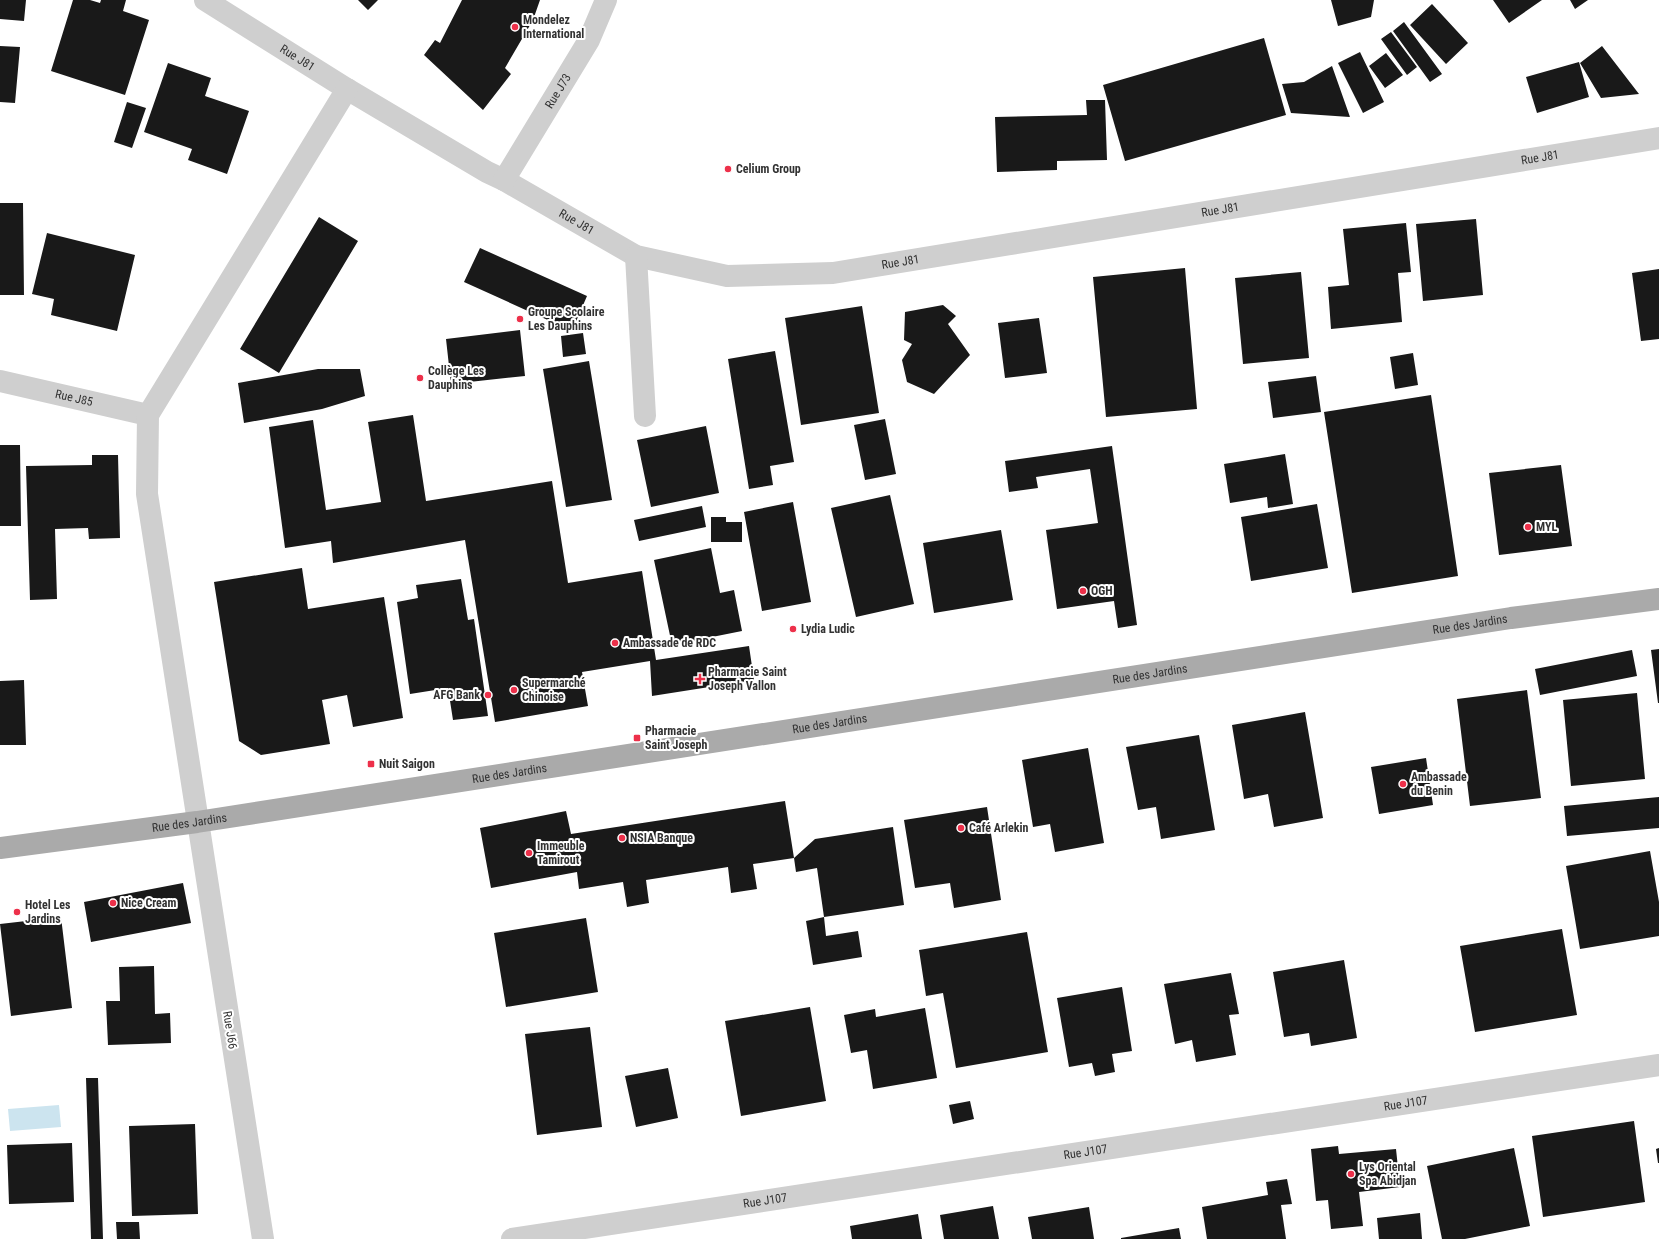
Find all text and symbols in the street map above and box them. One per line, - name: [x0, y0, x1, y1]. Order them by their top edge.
- place label: Mondelez International: [523, 13, 584, 41]
- marker: Mondelez International: [510, 22, 520, 32]
- street label: Rue J81: [277, 42, 317, 74]
- street label: Rue J73: [542, 71, 574, 111]
- street label: Rue J81: [1520, 147, 1560, 167]
- place label: Celium Group: [736, 162, 801, 176]
- marker: Celium Group: [723, 164, 733, 174]
- street label: Rue J81: [1200, 200, 1240, 220]
- street label: Rue J81: [557, 206, 597, 237]
- street label: Rue J81: [880, 252, 920, 272]
- place label: Groupe Scolaire Les Dauphins: [528, 305, 605, 333]
- marker: Groupe Scolaire Les Dauphins: [515, 314, 525, 324]
- place label: Collège Les Dauphins: [428, 364, 485, 392]
- marker: Collège Les Dauphins: [415, 373, 425, 383]
- street label: Rue J85: [54, 387, 94, 409]
- place label: MYL: [1536, 520, 1557, 534]
- marker: MYL: [1523, 522, 1533, 532]
- place label: OGH: [1091, 584, 1113, 598]
- marker: OGH: [1078, 586, 1088, 596]
- street label: Rue des Jardins: [1432, 612, 1508, 637]
- place label: Lydia Ludic: [801, 622, 855, 636]
- marker: Lydia Ludic: [788, 624, 798, 634]
- place label: Ambassade de RDC: [623, 636, 716, 650]
- marker: Ambassade de RDC: [610, 638, 620, 648]
- street label: Rue des Jardins: [1111, 661, 1188, 687]
- place label: Pharmacie Saint Joseph Vallon: [708, 665, 787, 693]
- marker: Pharmacie Saint Joseph Vallon: [695, 674, 705, 684]
- place label: Supermarché Chinoise: [522, 676, 586, 704]
- marker: Supermarché Chinoise: [509, 685, 519, 695]
- place label: AFG Bank: [433, 688, 480, 702]
- marker: AFG Bank: [483, 690, 493, 700]
- street label: Rue des Jardins: [791, 711, 868, 736]
- place label: Pharmacie Saint Joseph: [645, 724, 707, 752]
- marker: Pharmacie Saint Joseph: [632, 733, 642, 743]
- place label: Nuit Saigon: [379, 757, 435, 771]
- marker: Nuit Saigon: [366, 759, 376, 769]
- street label: Rue des Jardins: [471, 761, 548, 786]
- place label: Ambassade du Benin: [1411, 770, 1467, 798]
- marker: Ambassade du Benin: [1398, 779, 1408, 789]
- street label: Rue des Jardins: [151, 810, 228, 835]
- place label: Café Arlekin: [969, 821, 1028, 835]
- marker: Café Arlekin: [956, 823, 966, 833]
- place label: NSIA Banque: [630, 831, 693, 845]
- marker: NSIA Banque: [617, 833, 627, 843]
- place label: Immeuble Tamirout: [537, 839, 585, 867]
- marker: Immeuble Tamirout: [524, 848, 534, 858]
- place label: Nice Cream: [121, 896, 176, 910]
- place label: Hotel Les Jardins: [25, 898, 71, 926]
- marker: Nice Cream: [108, 898, 118, 908]
- marker: Hotel Les Jardins: [12, 907, 22, 917]
- street label: Rue J66: [220, 1010, 240, 1050]
- street label: Rue J107: [1383, 1093, 1429, 1114]
- street label: Rue J107: [1063, 1142, 1108, 1162]
- place label: Lys Oriental Spa Abidjan: [1359, 1160, 1417, 1188]
- marker: Lys Oriental Spa Abidjan: [1346, 1169, 1356, 1179]
- street label: Rue J107: [742, 1190, 788, 1211]

